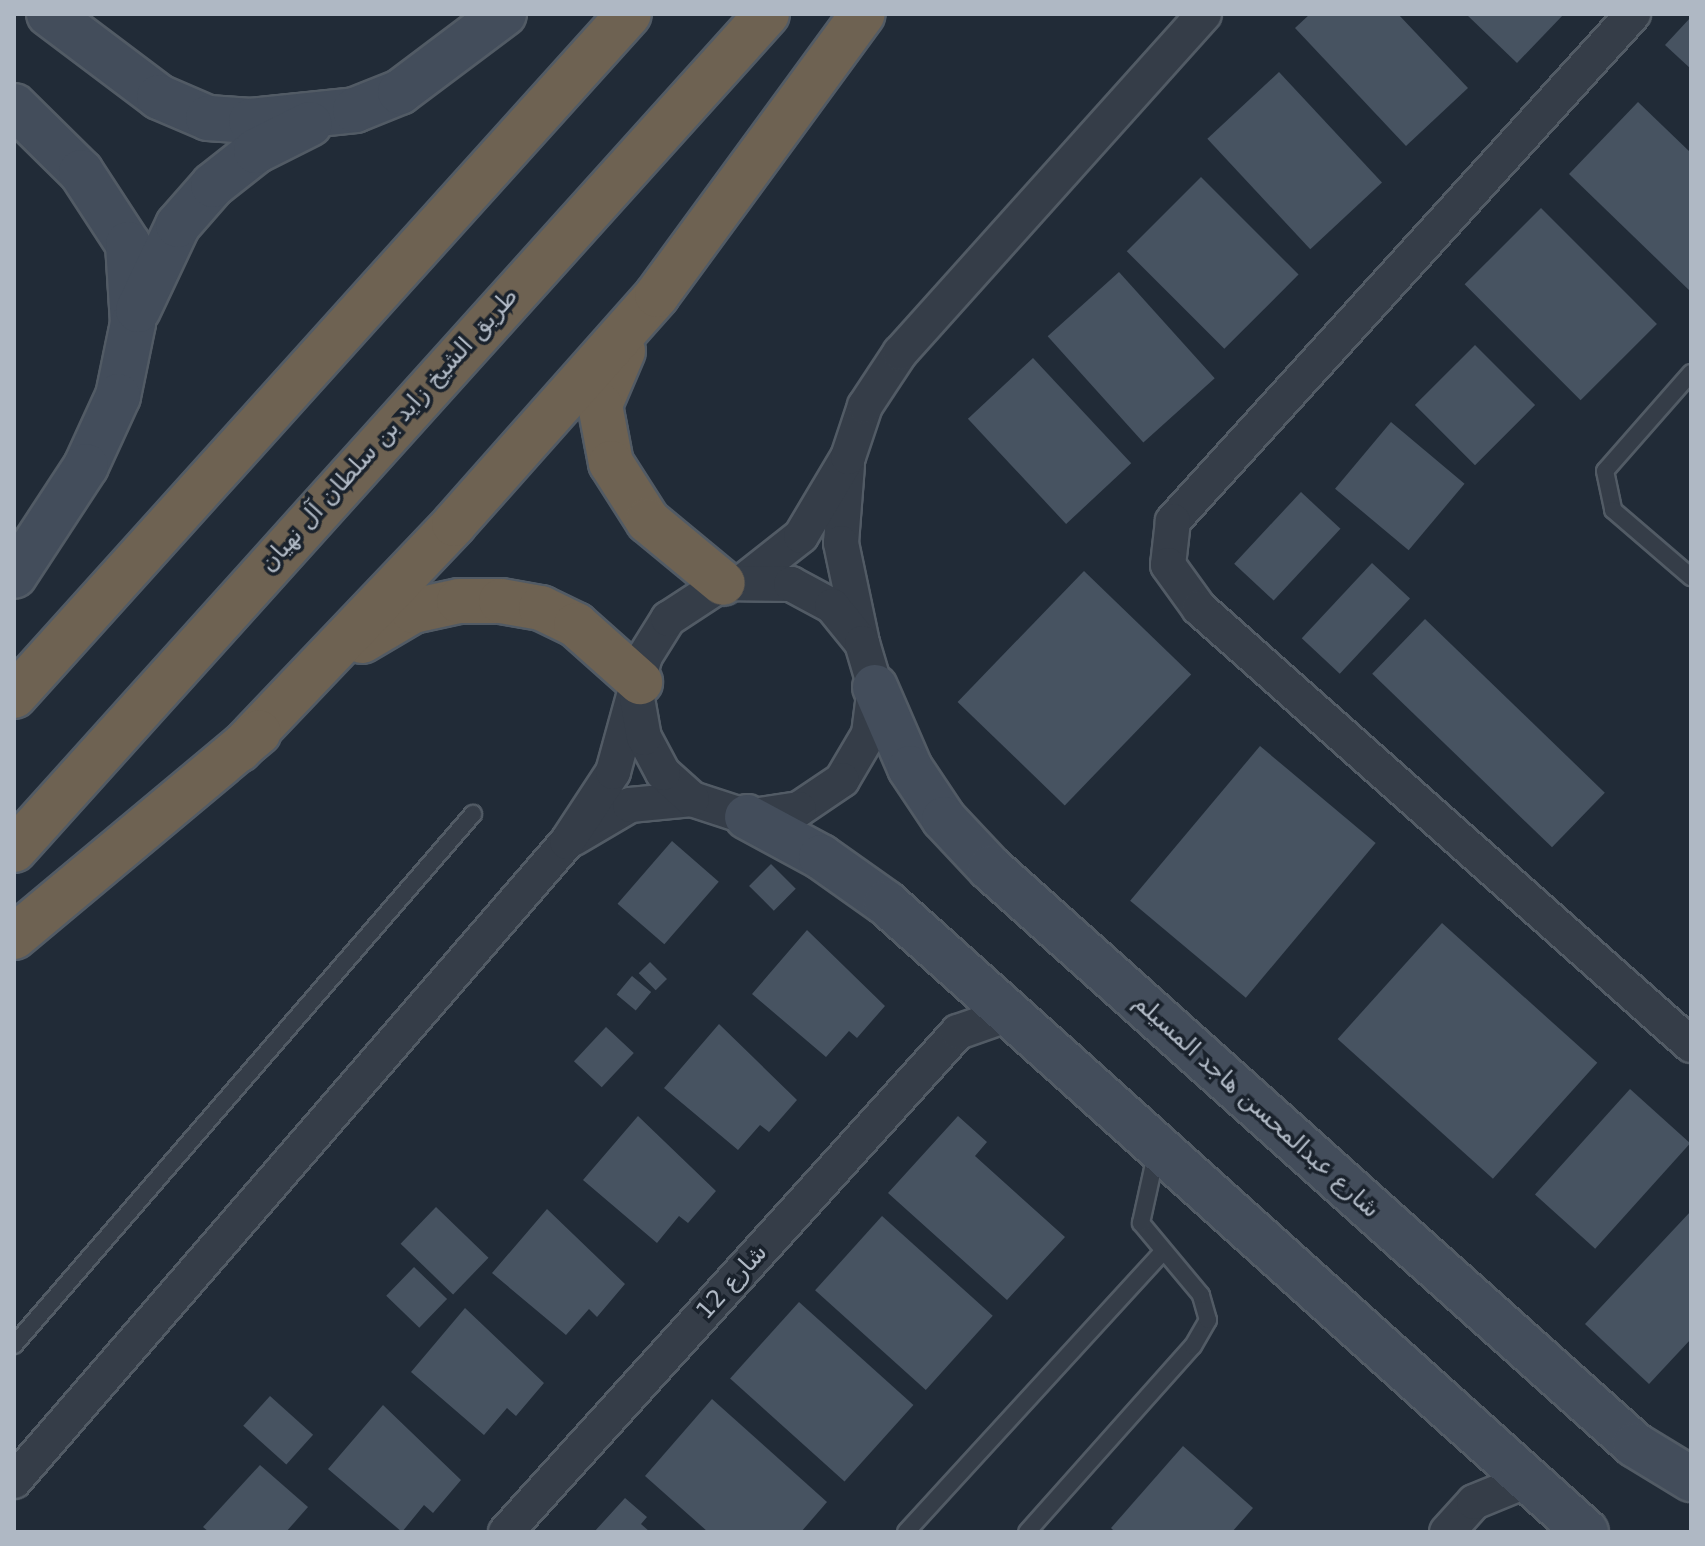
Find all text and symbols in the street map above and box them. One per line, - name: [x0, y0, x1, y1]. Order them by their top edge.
- street label: طريق الشيخ زايد بن سلطان آل نهيان: [254, 282, 524, 578]
- street label: شارع عبدالمحسن هاجد المسيلم: [1127, 988, 1385, 1224]
- street label: شارع 12: [691, 1238, 773, 1326]

